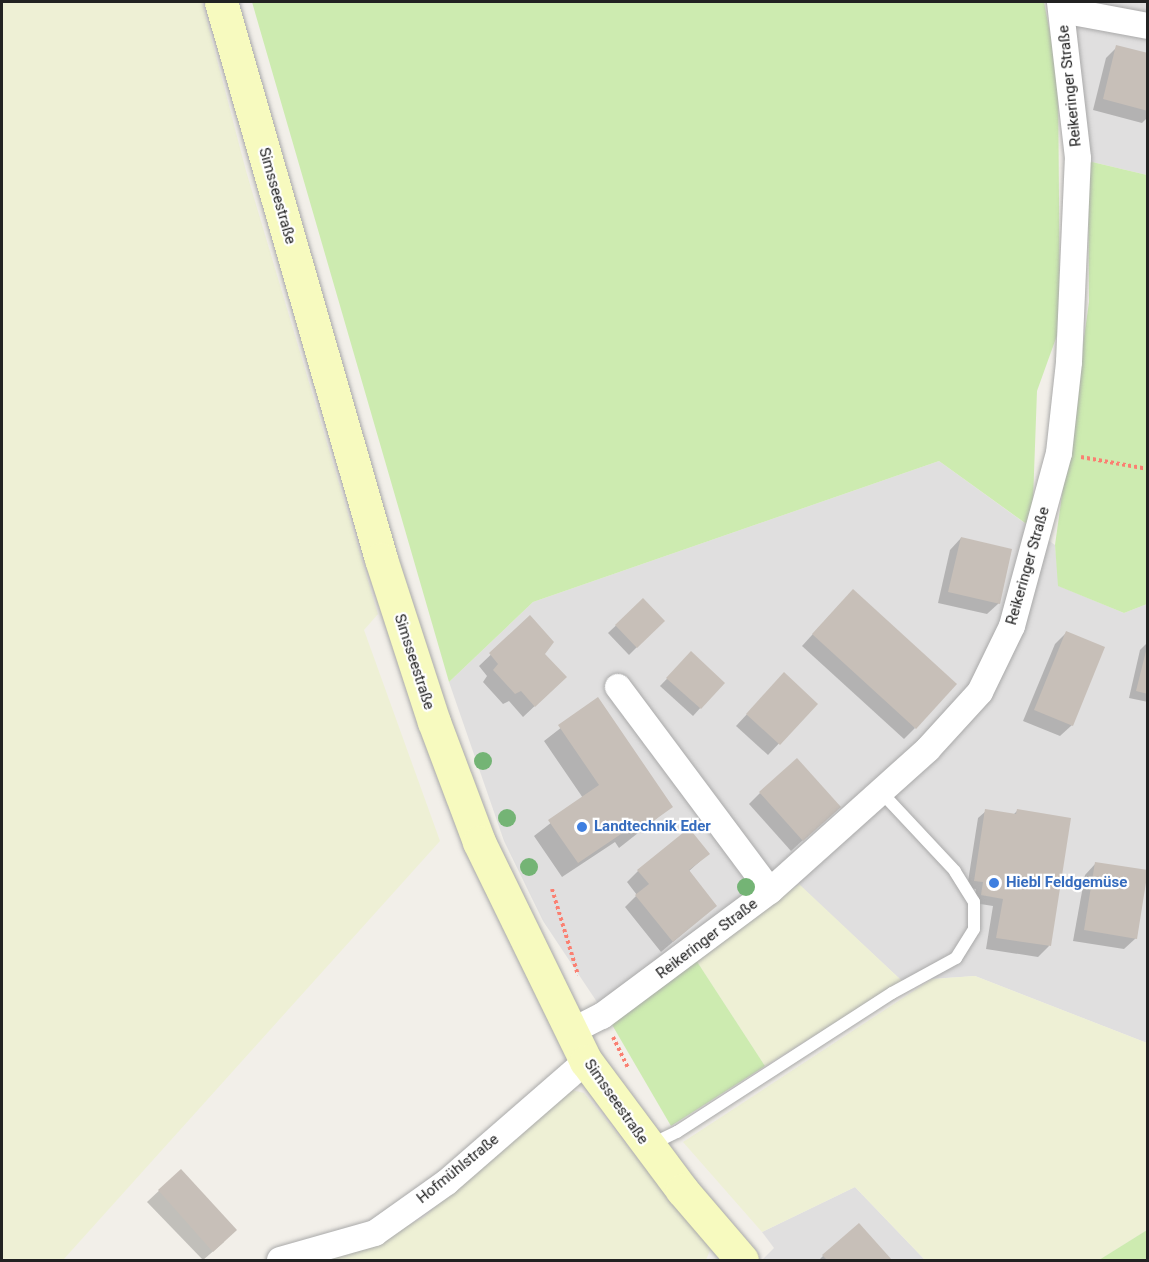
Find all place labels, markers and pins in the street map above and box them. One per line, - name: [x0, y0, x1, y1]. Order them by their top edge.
- place label: Landtechnik Eder: [594, 818, 711, 836]
- marker: Landtechnik Eder: [575, 820, 589, 834]
- place label: Hiebl Feldgemüse: [1006, 874, 1127, 892]
- marker: Hiebl Feldgemüse: [987, 876, 1001, 890]

